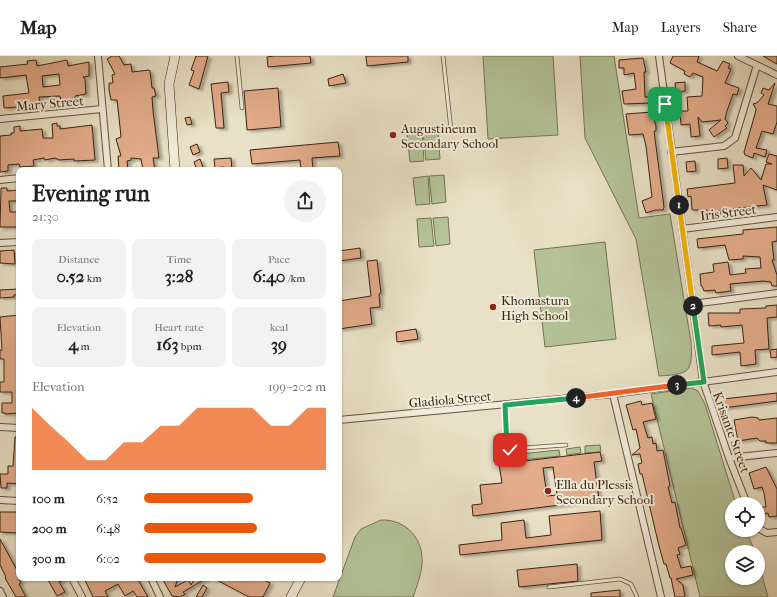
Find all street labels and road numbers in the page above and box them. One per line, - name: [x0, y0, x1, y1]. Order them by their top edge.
- street label: Mary Street: [16, 93, 85, 114]
- street label: Iris Street: [699, 202, 757, 223]
- street label: Gladiola Street: [408, 388, 492, 411]
- street label: Krisante Street: [710, 390, 753, 475]

